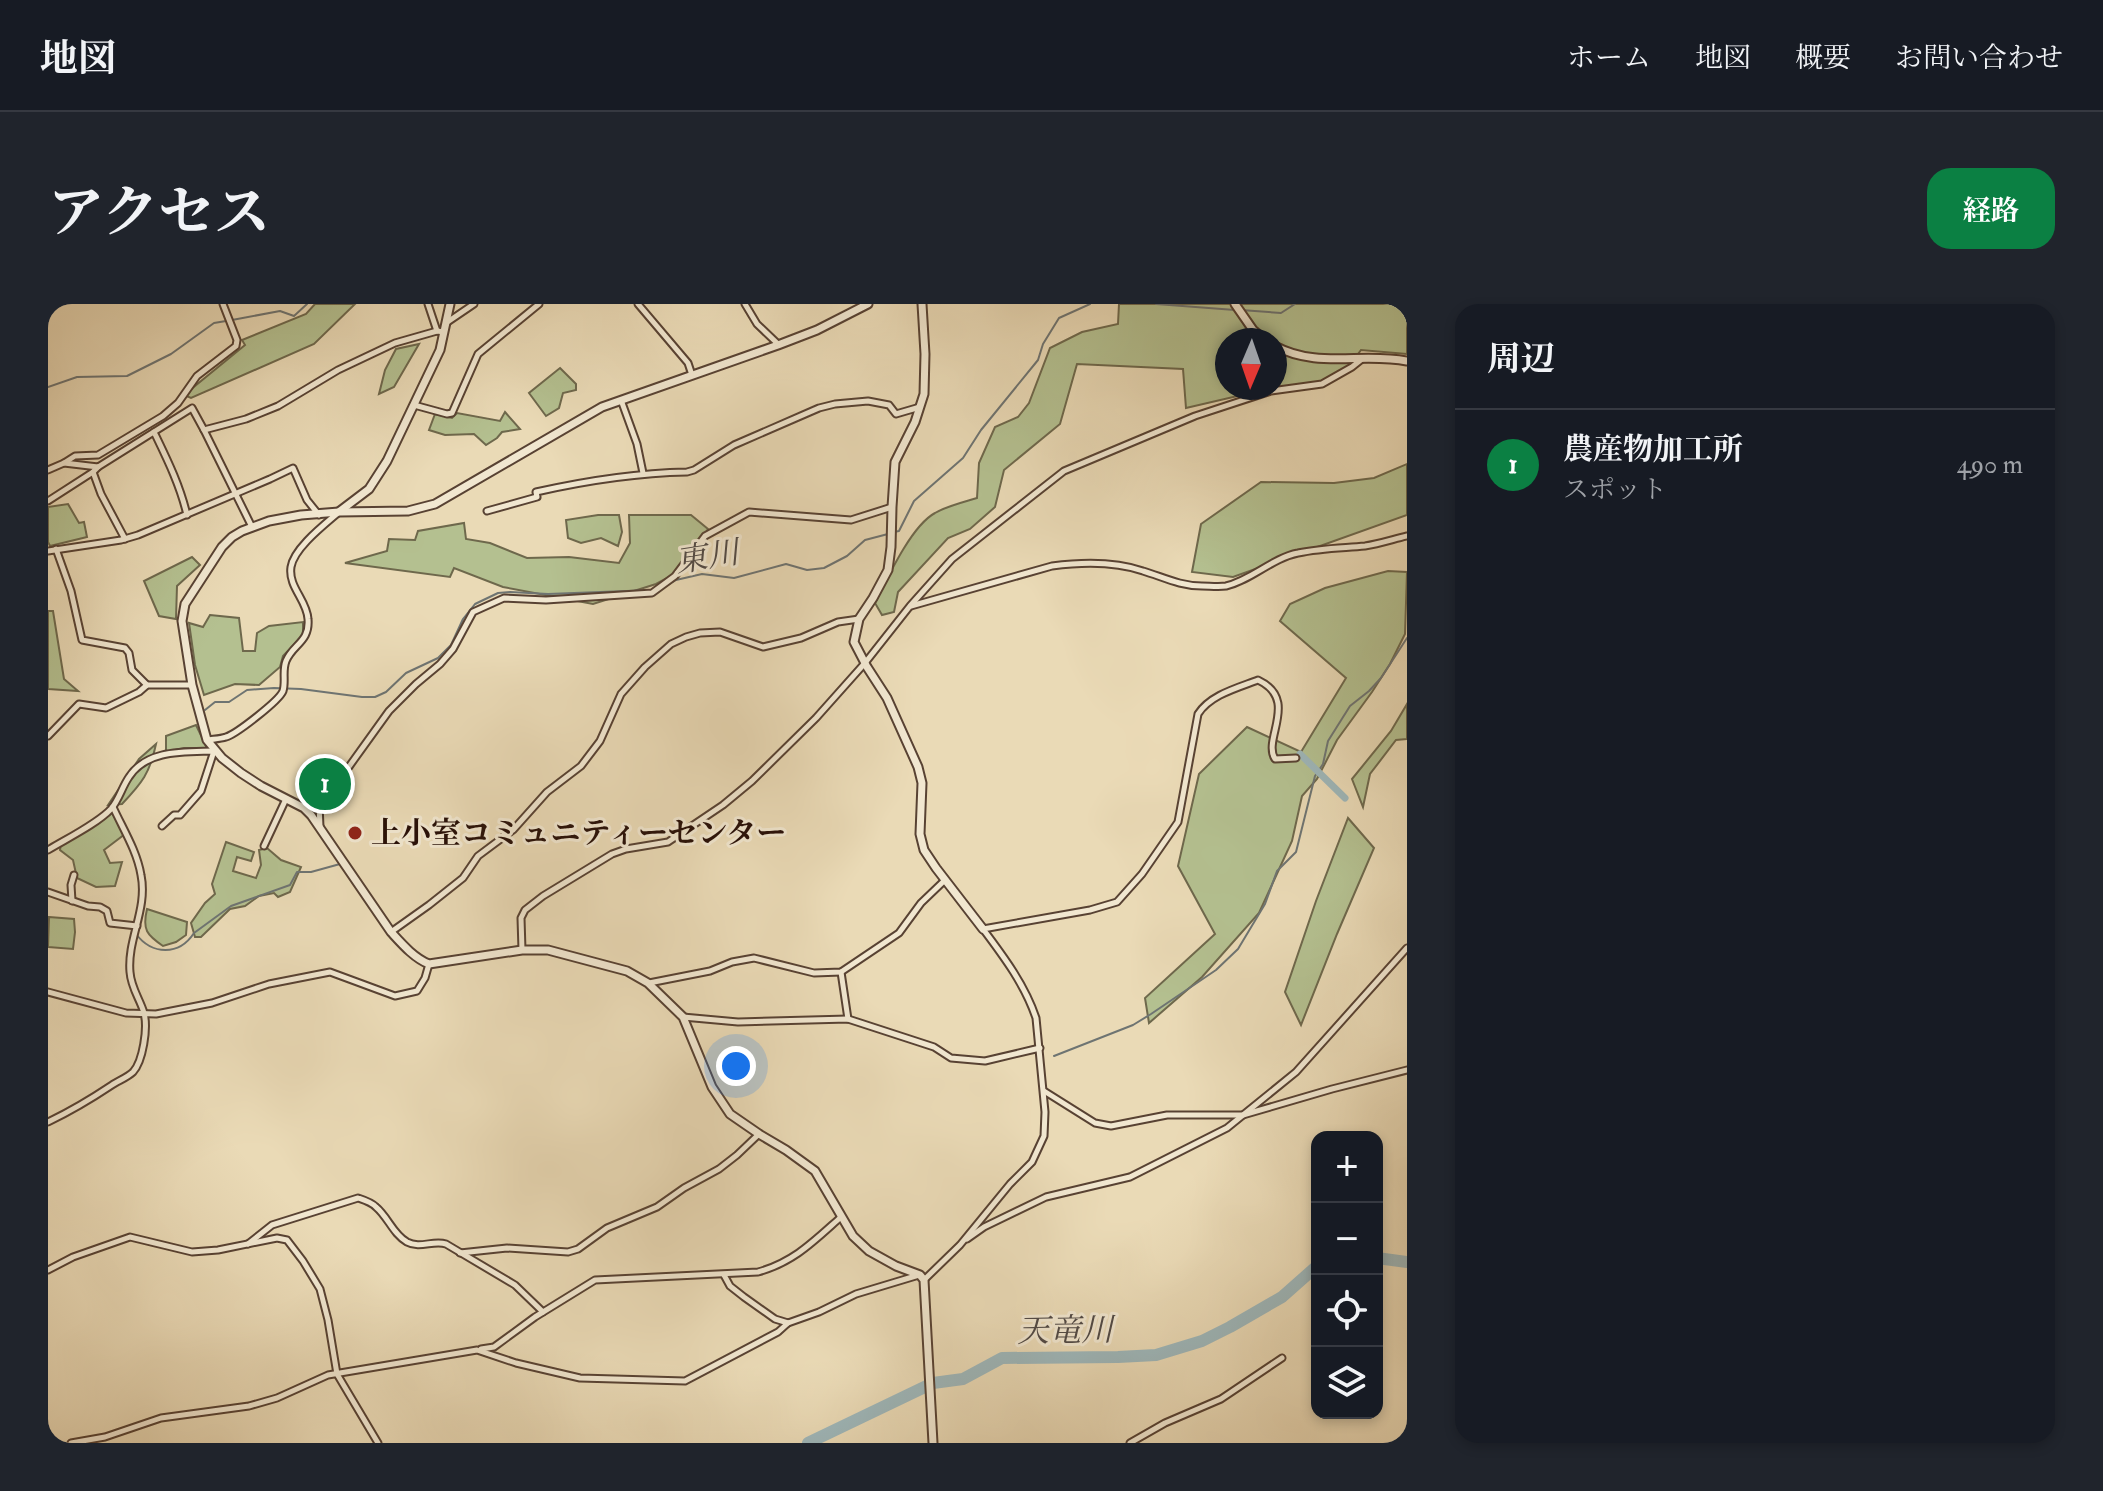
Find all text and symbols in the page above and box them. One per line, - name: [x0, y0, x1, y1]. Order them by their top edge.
- text: 地図: [40, 35, 116, 83]
- text: ホーム: [1567, 41, 1651, 76]
- text: 地図: [1695, 41, 1751, 76]
- text: 概要: [1795, 41, 1851, 76]
- text: お問い合わせ: [1895, 41, 2063, 76]
- button: 経路: [1927, 168, 2055, 249]
- text: アクセス: [48, 178, 270, 249]
- north arrow: [1215, 328, 1287, 400]
- text: 周辺: [1487, 338, 1555, 381]
- text: 農産物加工所: [1563, 431, 1743, 468]
- text: 1: [1508, 449, 1518, 481]
- text: 490 m: [1957, 449, 2023, 481]
- text: スポット: [1563, 474, 1667, 506]
- water label: 東川: [672, 532, 745, 582]
- pin: 1: [299, 754, 351, 814]
- place label: 上小室コミュニティーセンター: [371, 815, 786, 852]
- marker: 上小室コミュニティーセンター: [346, 824, 364, 842]
- your location: [716, 1046, 756, 1086]
- map controls: [1311, 1131, 1383, 1419]
- button: +: [1311, 1131, 1383, 1203]
- button: −: [1311, 1203, 1383, 1275]
- button: locate: [1311, 1275, 1383, 1347]
- water label: 天竜川: [1017, 1310, 1116, 1352]
- button: layers: [1311, 1347, 1383, 1419]

